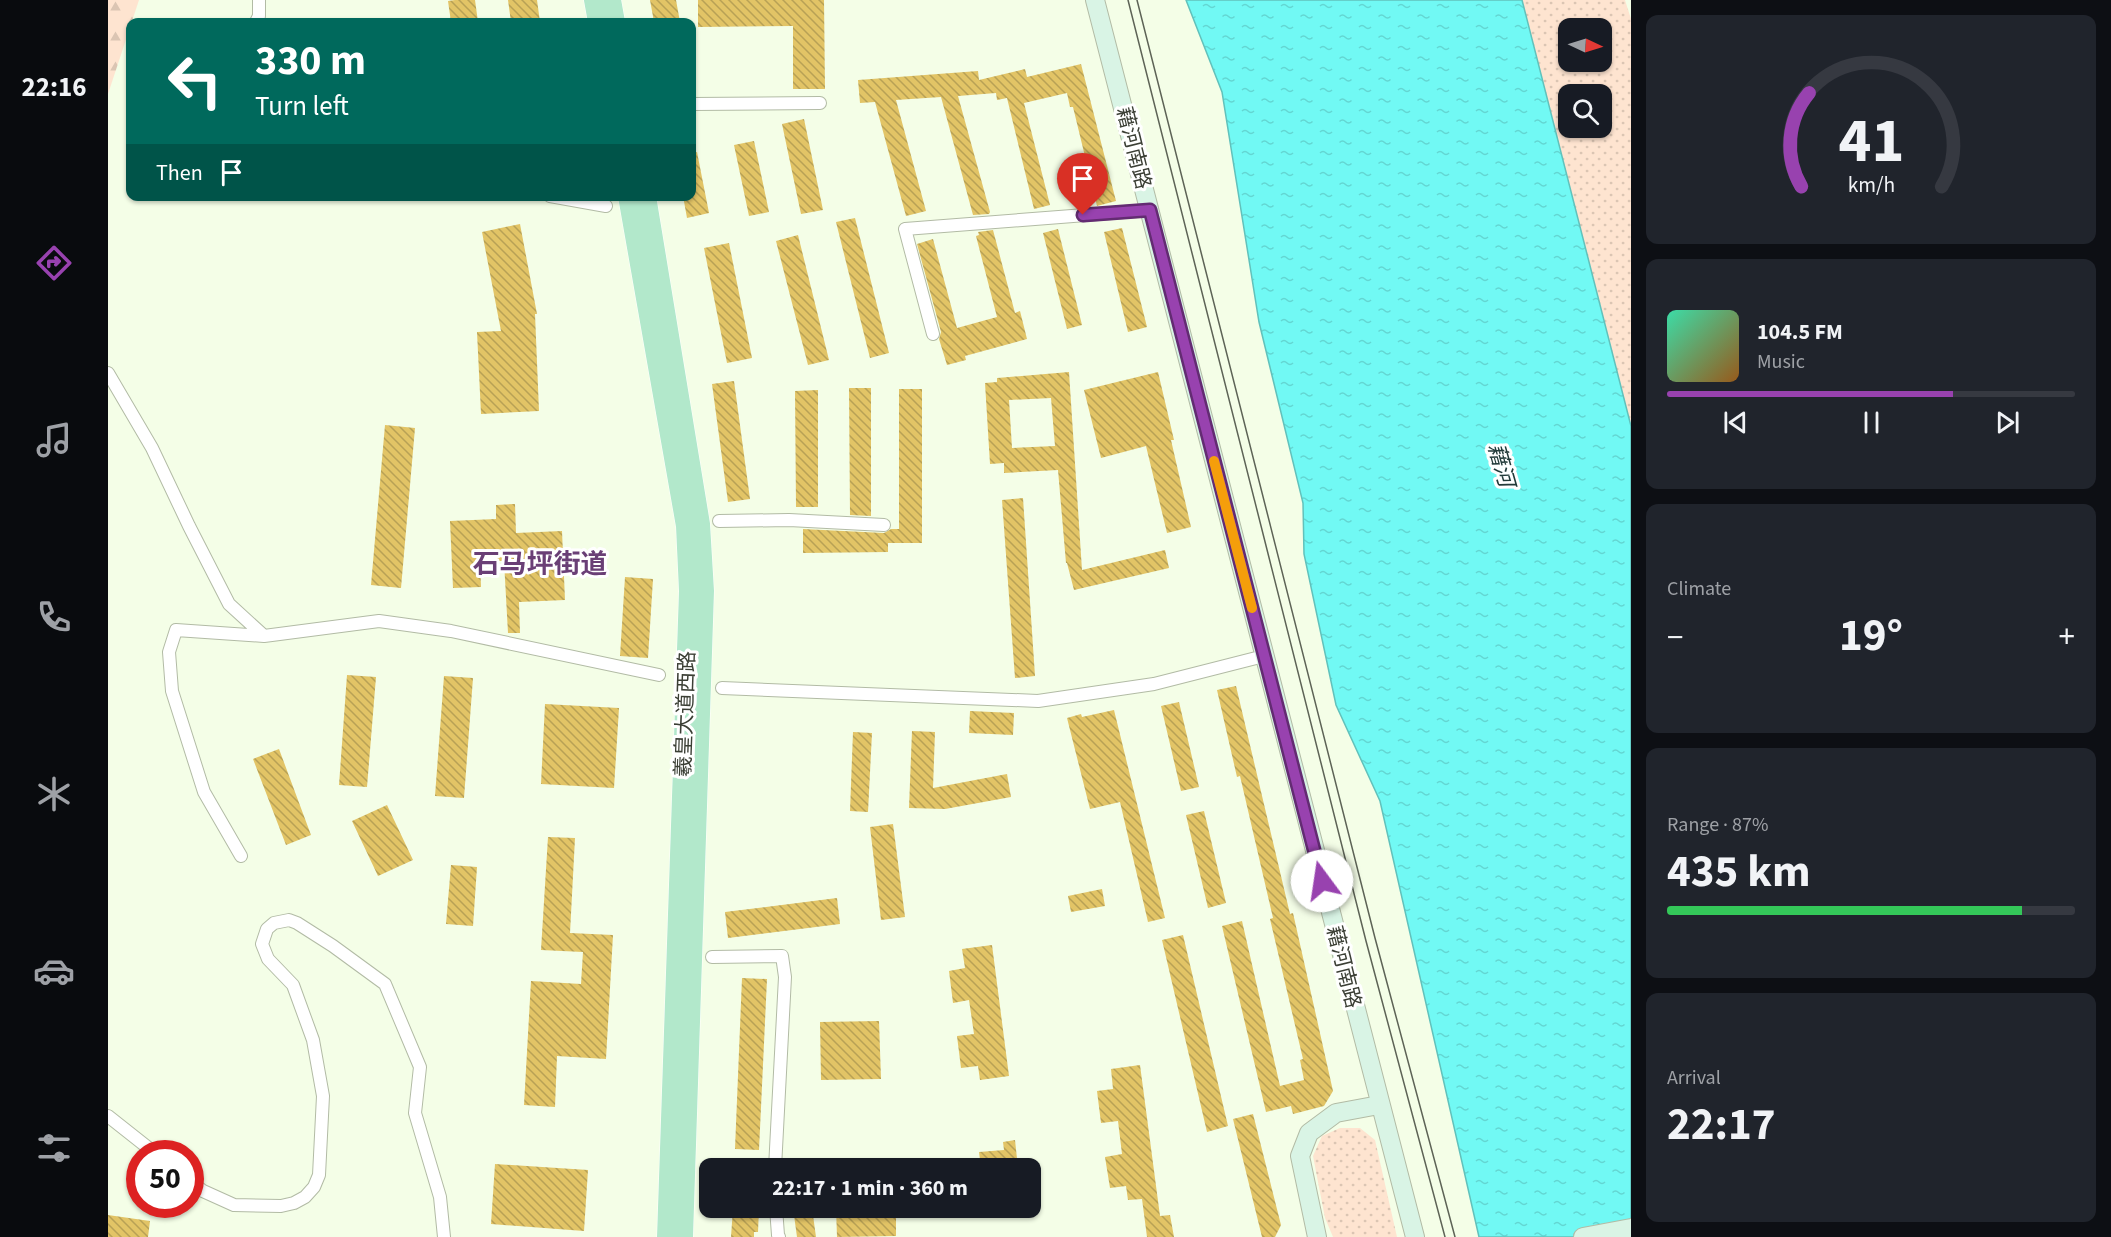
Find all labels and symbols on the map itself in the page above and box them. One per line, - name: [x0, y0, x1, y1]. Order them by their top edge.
- north arrow: [1558, 18, 1612, 72]
- street label: 藉河南路: [1109, 104, 1159, 192]
- pin: [1057, 153, 1108, 215]
- water label: 藉河: [1480, 439, 1524, 494]
- district label: 石马坪街道: [473, 545, 608, 584]
- street label: 羲皇大道西路: [668, 651, 702, 777]
- position arrow: [1290, 849, 1354, 913]
- street label: 藉河南路: [1319, 923, 1369, 1011]
- speed limit sign: 50: [126, 1140, 204, 1218]

